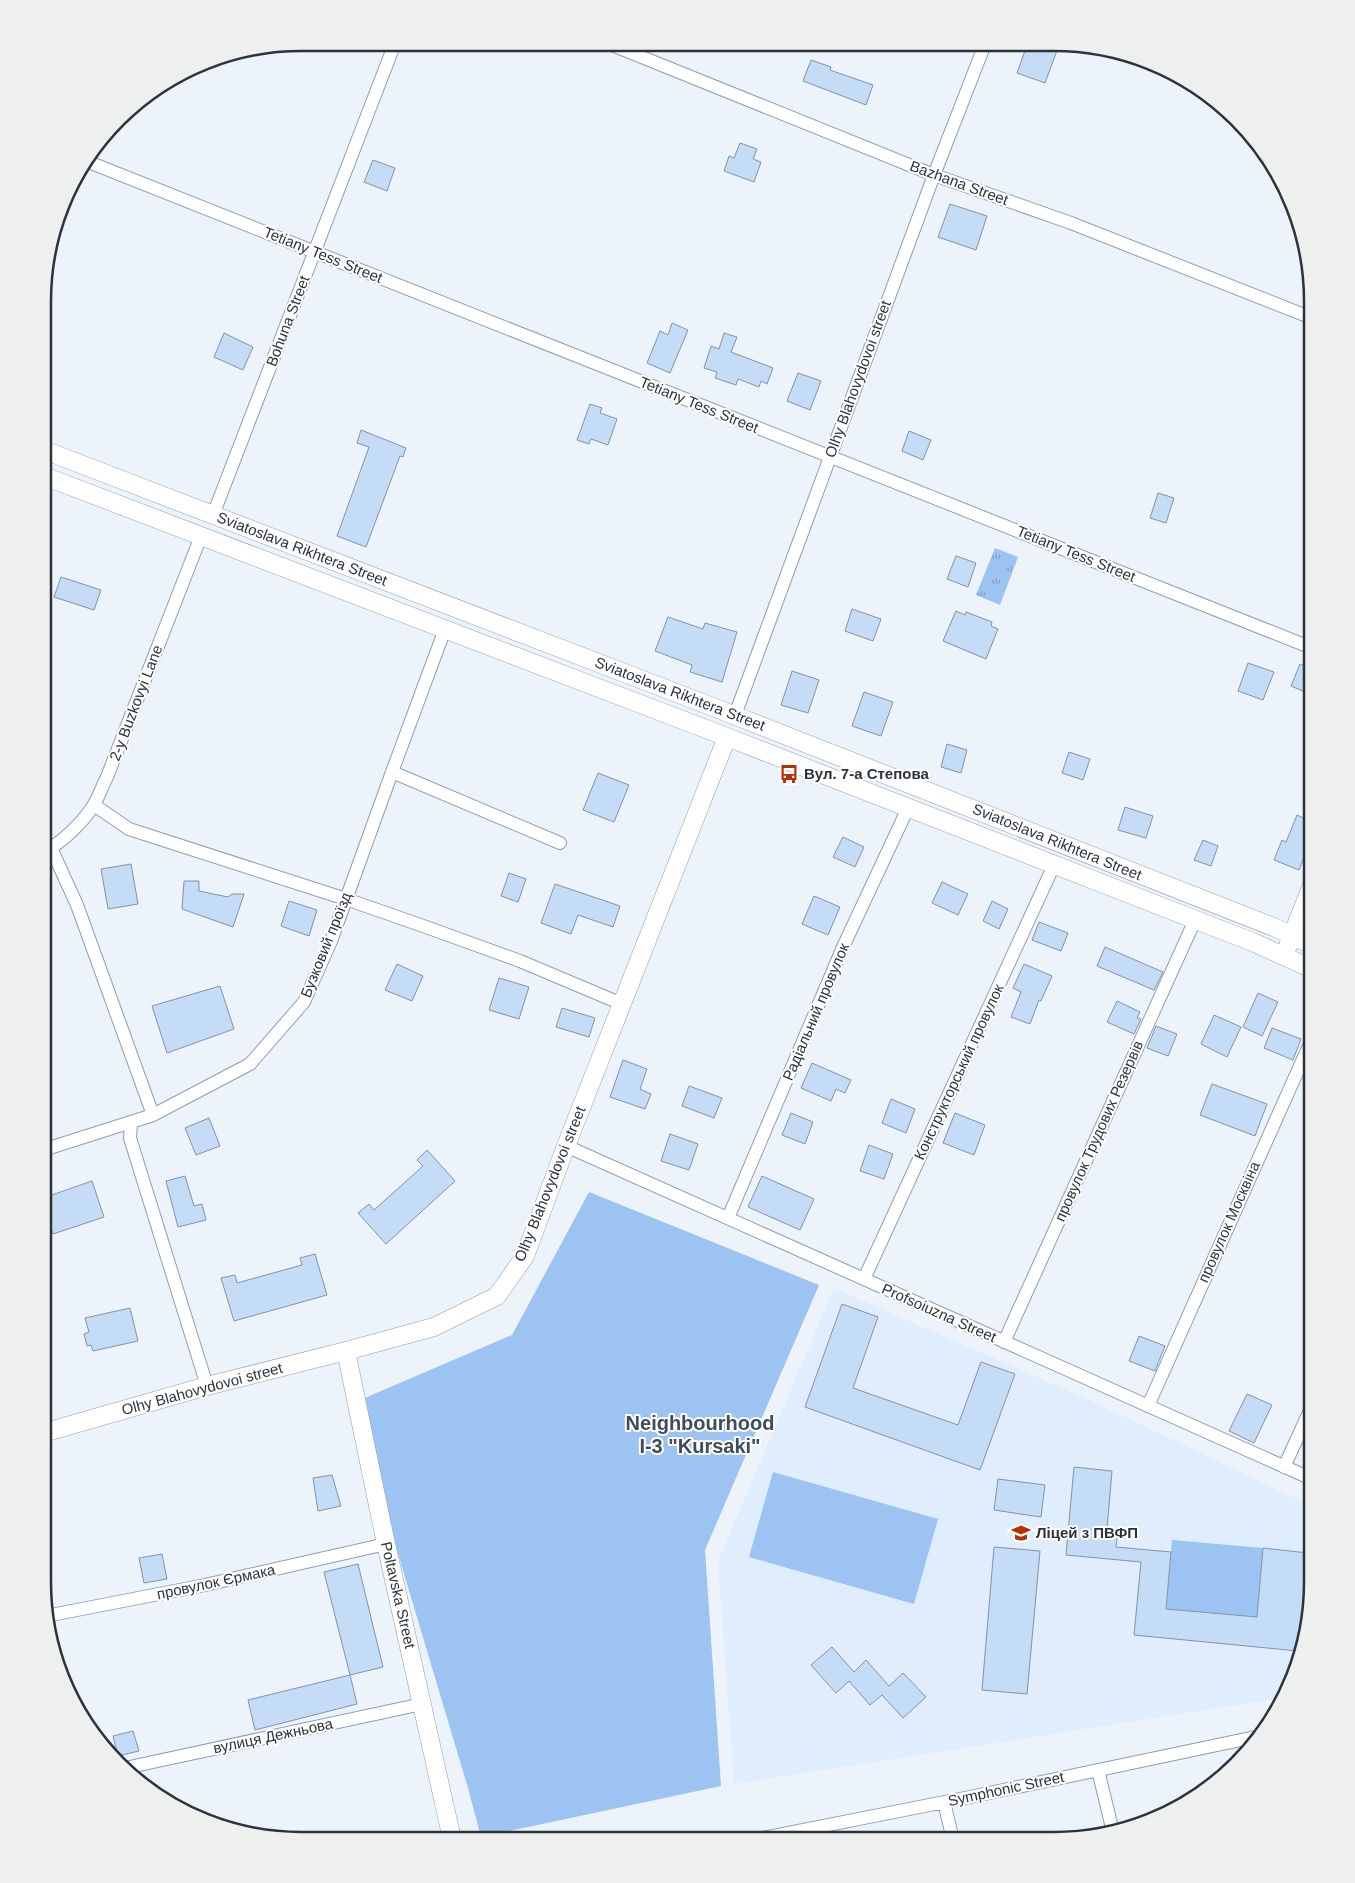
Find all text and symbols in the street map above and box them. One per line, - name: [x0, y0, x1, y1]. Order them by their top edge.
- street label: Bazhana Street: [908, 157, 1011, 208]
- street label: Tetiany Tess Street: [261, 223, 386, 286]
- street label: Bohuna Street: [262, 272, 313, 369]
- street label: Olhy Blahovydovoi street: [821, 297, 894, 460]
- street label: Tetiany Tess Street: [637, 373, 762, 436]
- street label: Sviatoslava Rikhtera Street: [215, 508, 390, 589]
- street label: Tetiany Tess Street: [1014, 522, 1139, 585]
- street label: 2-y Buzkovyi Lane: [106, 643, 165, 763]
- street label: Sviatoslava Rikhtera Street: [593, 653, 768, 734]
- bus stop icon: Вул. 7-а Степова: [778, 763, 800, 785]
- place label: Вул. 7-а Степова: [804, 765, 929, 782]
- street label: Sviatoslava Rikhtera Street: [970, 800, 1145, 884]
- street label: Бузковий проїзд: [297, 889, 355, 1000]
- street label: Радіальний провулок: [779, 940, 852, 1083]
- street label: Конструкторський провулок: [910, 981, 1007, 1162]
- street label: провулок Трудових Резервів: [1051, 1038, 1146, 1224]
- street label: Olhy Blahovydovoi street: [511, 1103, 589, 1264]
- street label: провулок Москвіна: [1194, 1158, 1263, 1285]
- street label: Profsoiuzna Street: [879, 1280, 1000, 1346]
- street label: Olhy Blahovydovoi street: [120, 1359, 285, 1418]
- district label: Neighbourhood I-3 "Kursaki": [626, 1412, 774, 1457]
- school or university icon: Ліцей з ПВФП: [1010, 1522, 1032, 1544]
- place label: Ліцей з ПВФП: [1036, 1524, 1138, 1541]
- street label: Poltavska Street: [378, 1540, 419, 1651]
- street label: провулок Єрмака: [155, 1561, 277, 1602]
- street label: вулиця Дежньова: [212, 1714, 335, 1756]
- street label: Symphonic Street: [946, 1768, 1066, 1809]

